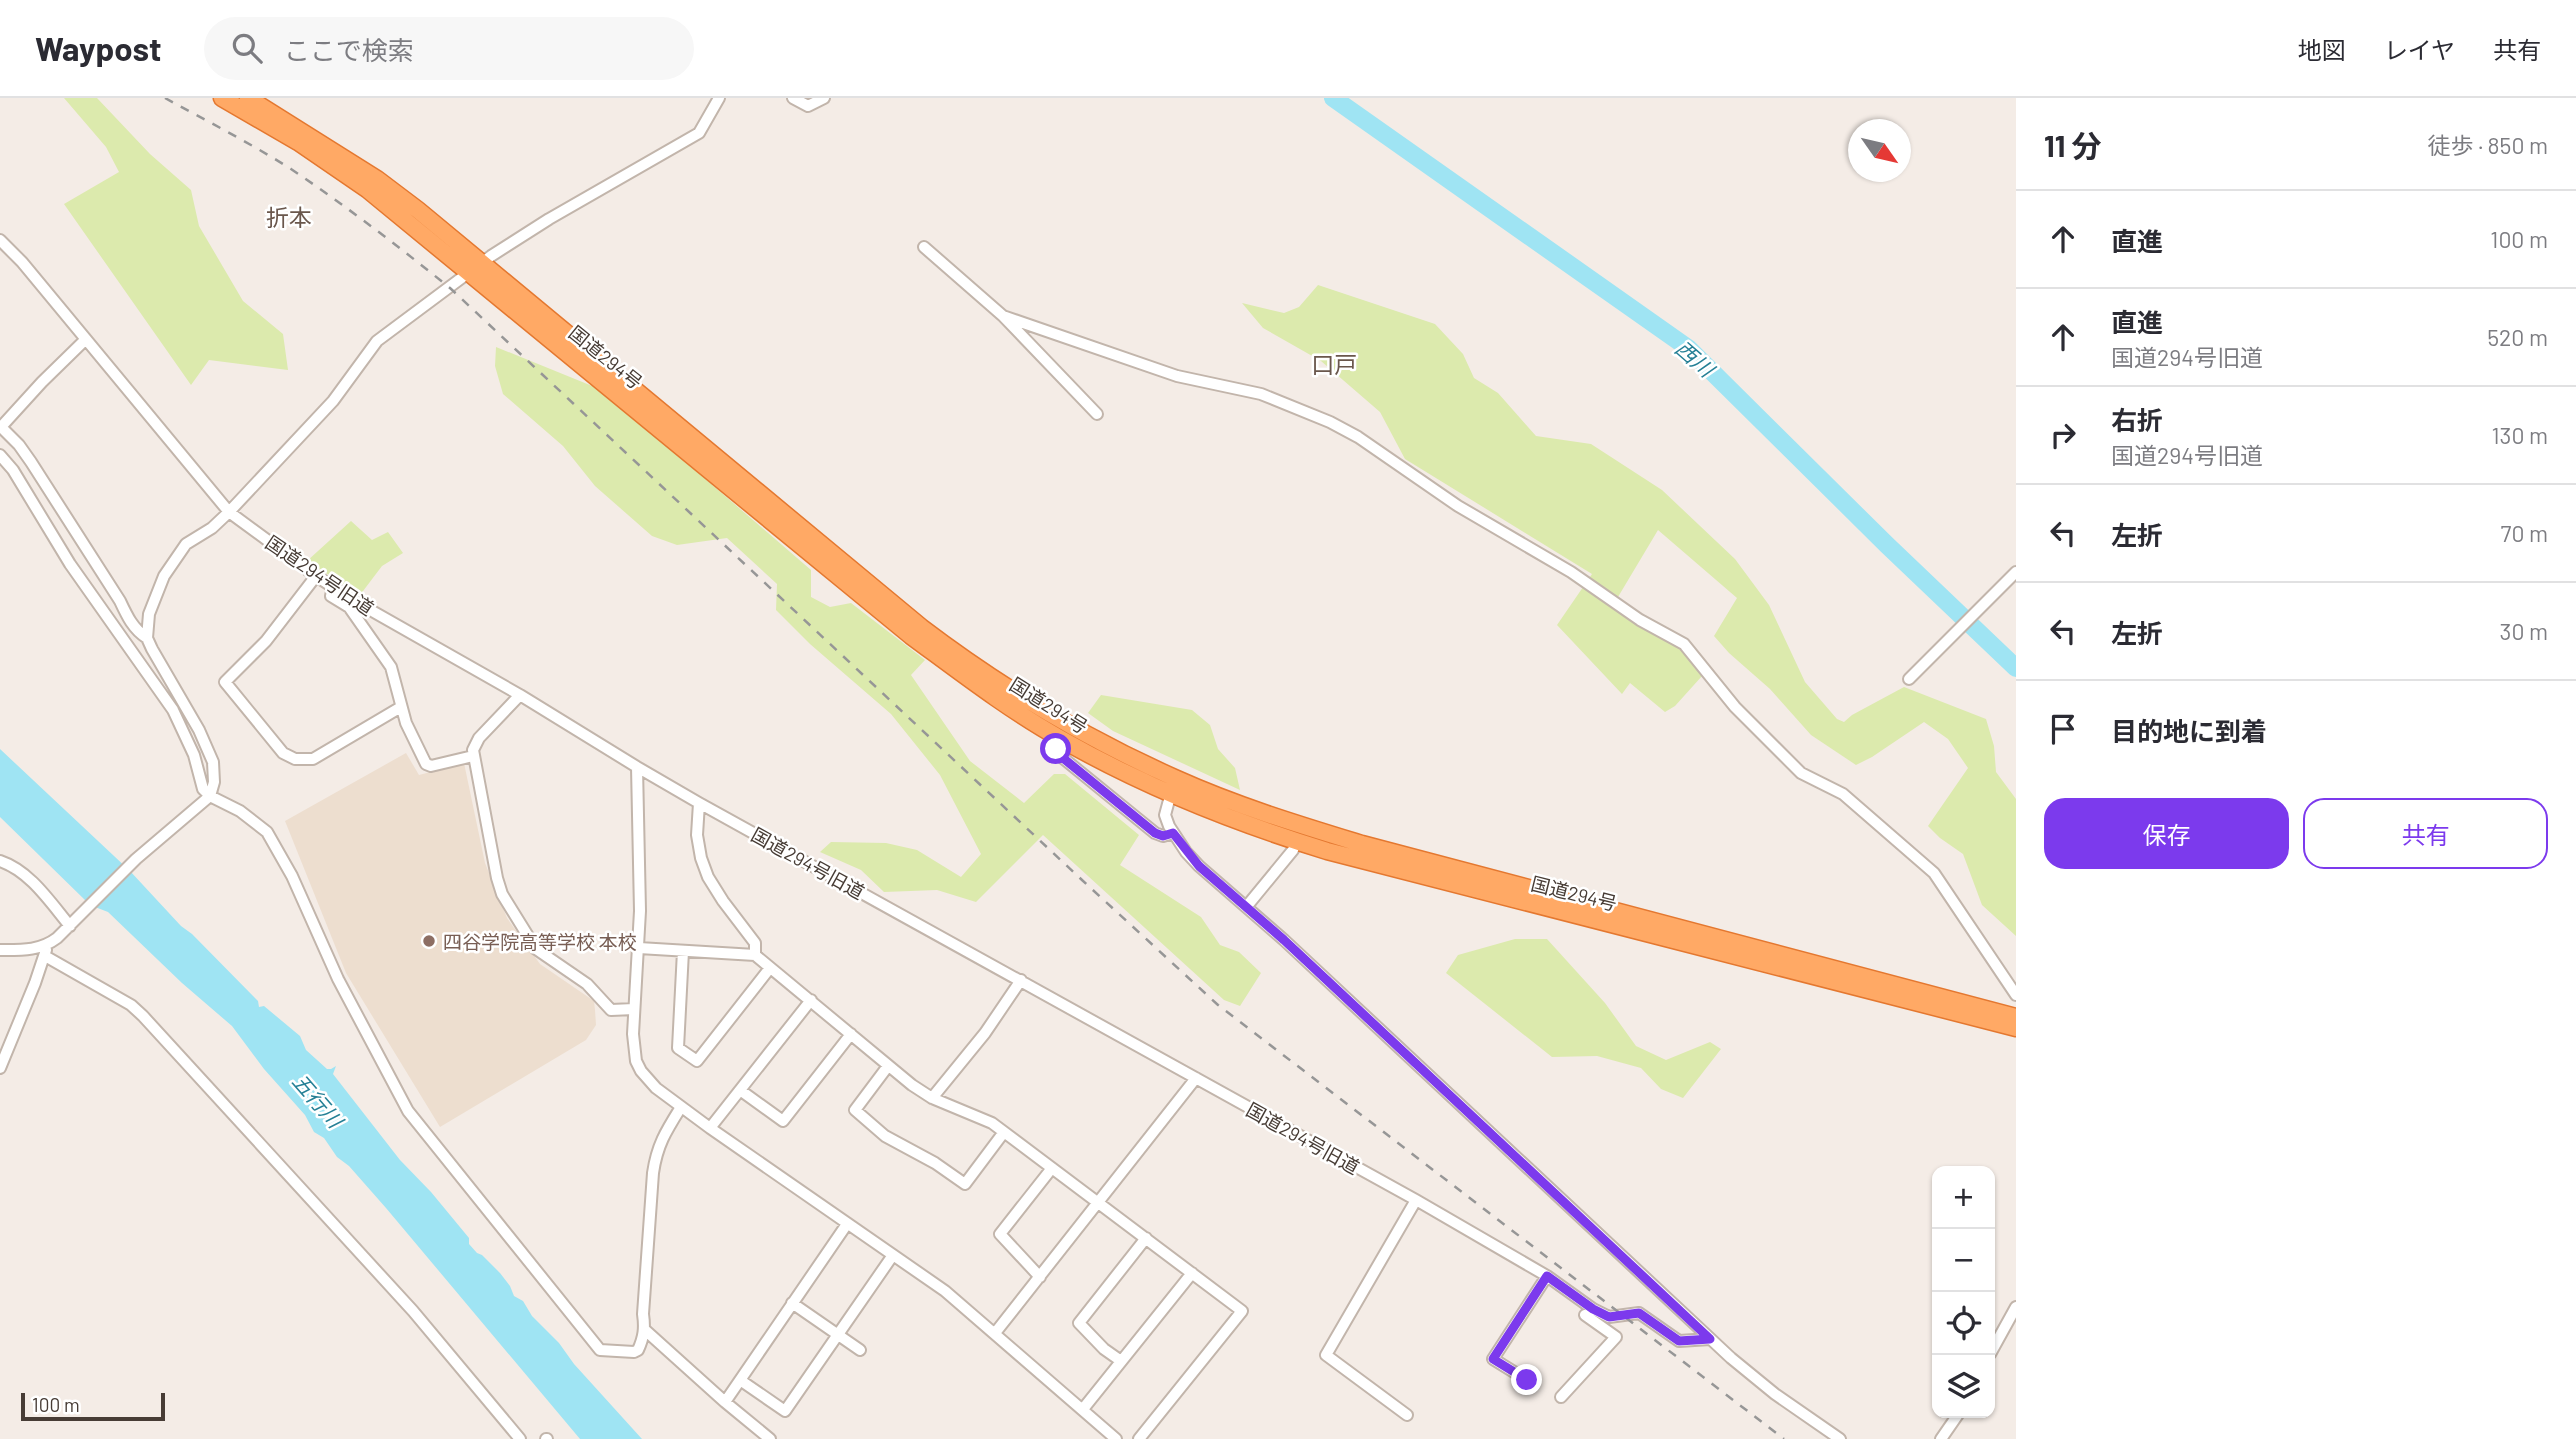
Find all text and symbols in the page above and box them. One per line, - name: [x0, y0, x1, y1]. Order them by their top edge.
- search box: [204, 17, 694, 80]
- text: Waypost: [35, 28, 162, 68]
- icon: search: [228, 29, 266, 67]
- text: ここで検索: [284, 34, 414, 65]
- text: 地図: [2298, 35, 2346, 64]
- text: レイヤ: [2384, 35, 2455, 64]
- text: 共有: [2493, 35, 2541, 64]
- north arrow: [1848, 119, 1911, 182]
- text: 11 分: [2044, 127, 2101, 163]
- text: 徒歩 · 850 m: [2428, 131, 2548, 159]
- district label: 折本: [266, 203, 312, 231]
- icon: ahead: [2044, 220, 2082, 258]
- text: 直進: [2111, 225, 2163, 256]
- text: 100 m: [2490, 225, 2548, 253]
- text: 直進: [2111, 306, 2163, 337]
- icon: ahead: [2044, 318, 2082, 356]
- street label: 国道294号: [565, 321, 647, 393]
- text: 520 m: [2487, 323, 2548, 351]
- water label: 西川: [1671, 335, 1721, 383]
- text: 国道294号旧道: [2111, 343, 2263, 371]
- district label: 口戸: [1311, 350, 1357, 378]
- text: 右折: [2111, 404, 2163, 435]
- icon: right: [2044, 416, 2082, 454]
- text: 130 m: [2491, 421, 2548, 449]
- text: 国道294号旧道: [2111, 441, 2263, 469]
- icon: left: [2044, 514, 2082, 552]
- text: 左折: [2111, 519, 2163, 550]
- text: 70 m: [2501, 519, 2548, 547]
- street label: 国道294号旧道: [262, 530, 378, 620]
- icon: left: [2044, 612, 2082, 650]
- text: 左折: [2111, 617, 2163, 648]
- text: 30 m: [2500, 617, 2548, 645]
- street label: 国道294号: [1006, 672, 1092, 738]
- icon: arrive: [2044, 710, 2082, 748]
- text: 目的地に到着: [2111, 715, 2267, 746]
- route start: [1040, 733, 1071, 764]
- button: 保存: [2044, 798, 2289, 869]
- button: 共有: [2303, 798, 2548, 869]
- street label: 国道294号旧道: [748, 823, 868, 903]
- street label: 国道294号: [1529, 871, 1619, 915]
- place label: 四谷学院高等学校 本校: [443, 930, 637, 953]
- marker: 四谷学院高等学校 本校: [421, 933, 437, 949]
- water label: 五行川: [288, 1068, 349, 1133]
- street label: 国道294号旧道: [1243, 1098, 1363, 1178]
- map controls: [1932, 1166, 1995, 1418]
- button: +: [1932, 1166, 1995, 1229]
- button: −: [1932, 1229, 1995, 1292]
- button: locate: [1932, 1292, 1995, 1355]
- button: layers: [1932, 1355, 1995, 1418]
- route end: [1511, 1364, 1542, 1395]
- scale bar: [21, 1390, 164, 1422]
- text: 100 m: [32, 1393, 80, 1416]

